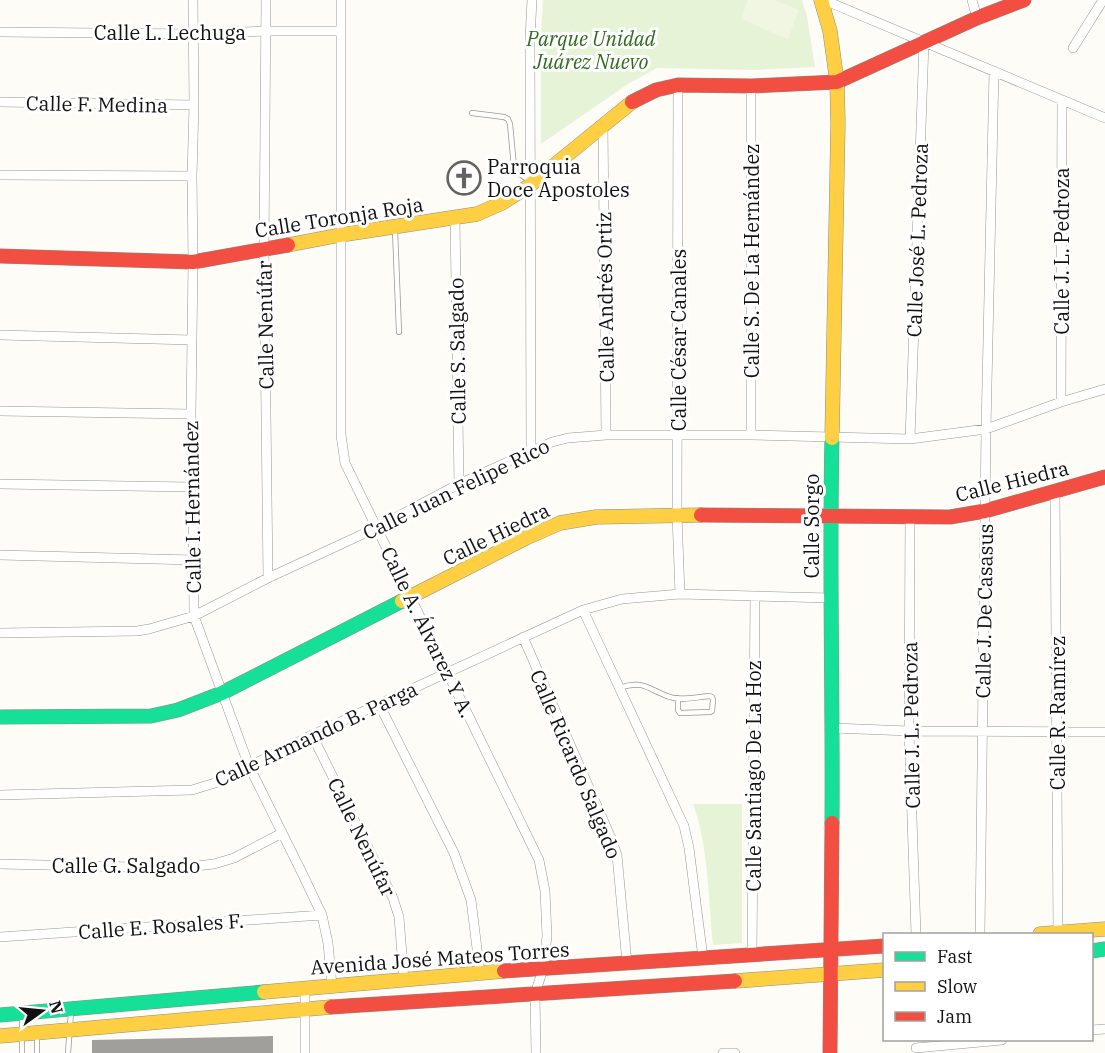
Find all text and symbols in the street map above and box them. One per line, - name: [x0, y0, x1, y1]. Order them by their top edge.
- street label: Calle L. Lechuga: [94, 19, 246, 46]
- park label: Parque Unidad Juárez Nuevo: [526, 25, 657, 75]
- street label: Calle F. Medina: [26, 89, 168, 119]
- street label: Calle José L. Pedroza: [900, 142, 934, 338]
- street label: Calle S. De La Hernández: [738, 144, 765, 378]
- place label: Parroquia Doce Apostoles: [487, 153, 630, 203]
- church icon: Parroquia Doce Apostoles: [446, 160, 482, 196]
- street label: Calle J. L. Pedroza: [1048, 167, 1075, 335]
- street label: Calle Toronja Roja: [253, 190, 425, 244]
- street label: Calle Andrés Ortiz: [590, 211, 620, 383]
- street label: Calle César Canales: [665, 249, 692, 431]
- street label: Calle Nenúfar: [250, 260, 280, 390]
- street label: Calle S. Salgado: [442, 277, 472, 425]
- street label: Calle I. Hernández: [177, 420, 207, 594]
- street label: Calle Juan Felipe Rico: [358, 432, 554, 546]
- street label: Calle Hiedra: [952, 454, 1072, 508]
- street label: Calle Sorgo: [798, 474, 825, 579]
- street label: Calle Hiedra: [438, 496, 554, 572]
- street label: Calle J. De Casasus: [969, 523, 999, 699]
- street label: Calle A. Álvarez Y A.: [375, 542, 481, 722]
- street label: Calle R. Ramírez: [1044, 636, 1071, 790]
- street label: Calle J. L. Pedroza: [896, 641, 926, 809]
- street label: Calle Santiago De La Hoz: [740, 660, 767, 892]
- street label: Calle Ricardo Salgado: [524, 665, 628, 863]
- street label: Calle Armando B. Parga: [210, 675, 422, 793]
- street label: Calle Nenúfar: [322, 773, 402, 901]
- street label: Calle G. Salgado: [52, 852, 200, 879]
- street label: Calle E. Rosales F.: [77, 907, 245, 945]
- legend: [883, 933, 1093, 1041]
- street label: Avenida José Mateos Torres: [309, 935, 571, 981]
- text: Fast: [937, 945, 972, 968]
- text: Slow: [937, 975, 977, 998]
- north arrow: [12, 981, 72, 1041]
- text: N: [45, 998, 68, 1016]
- text: Jam: [937, 1005, 972, 1028]

